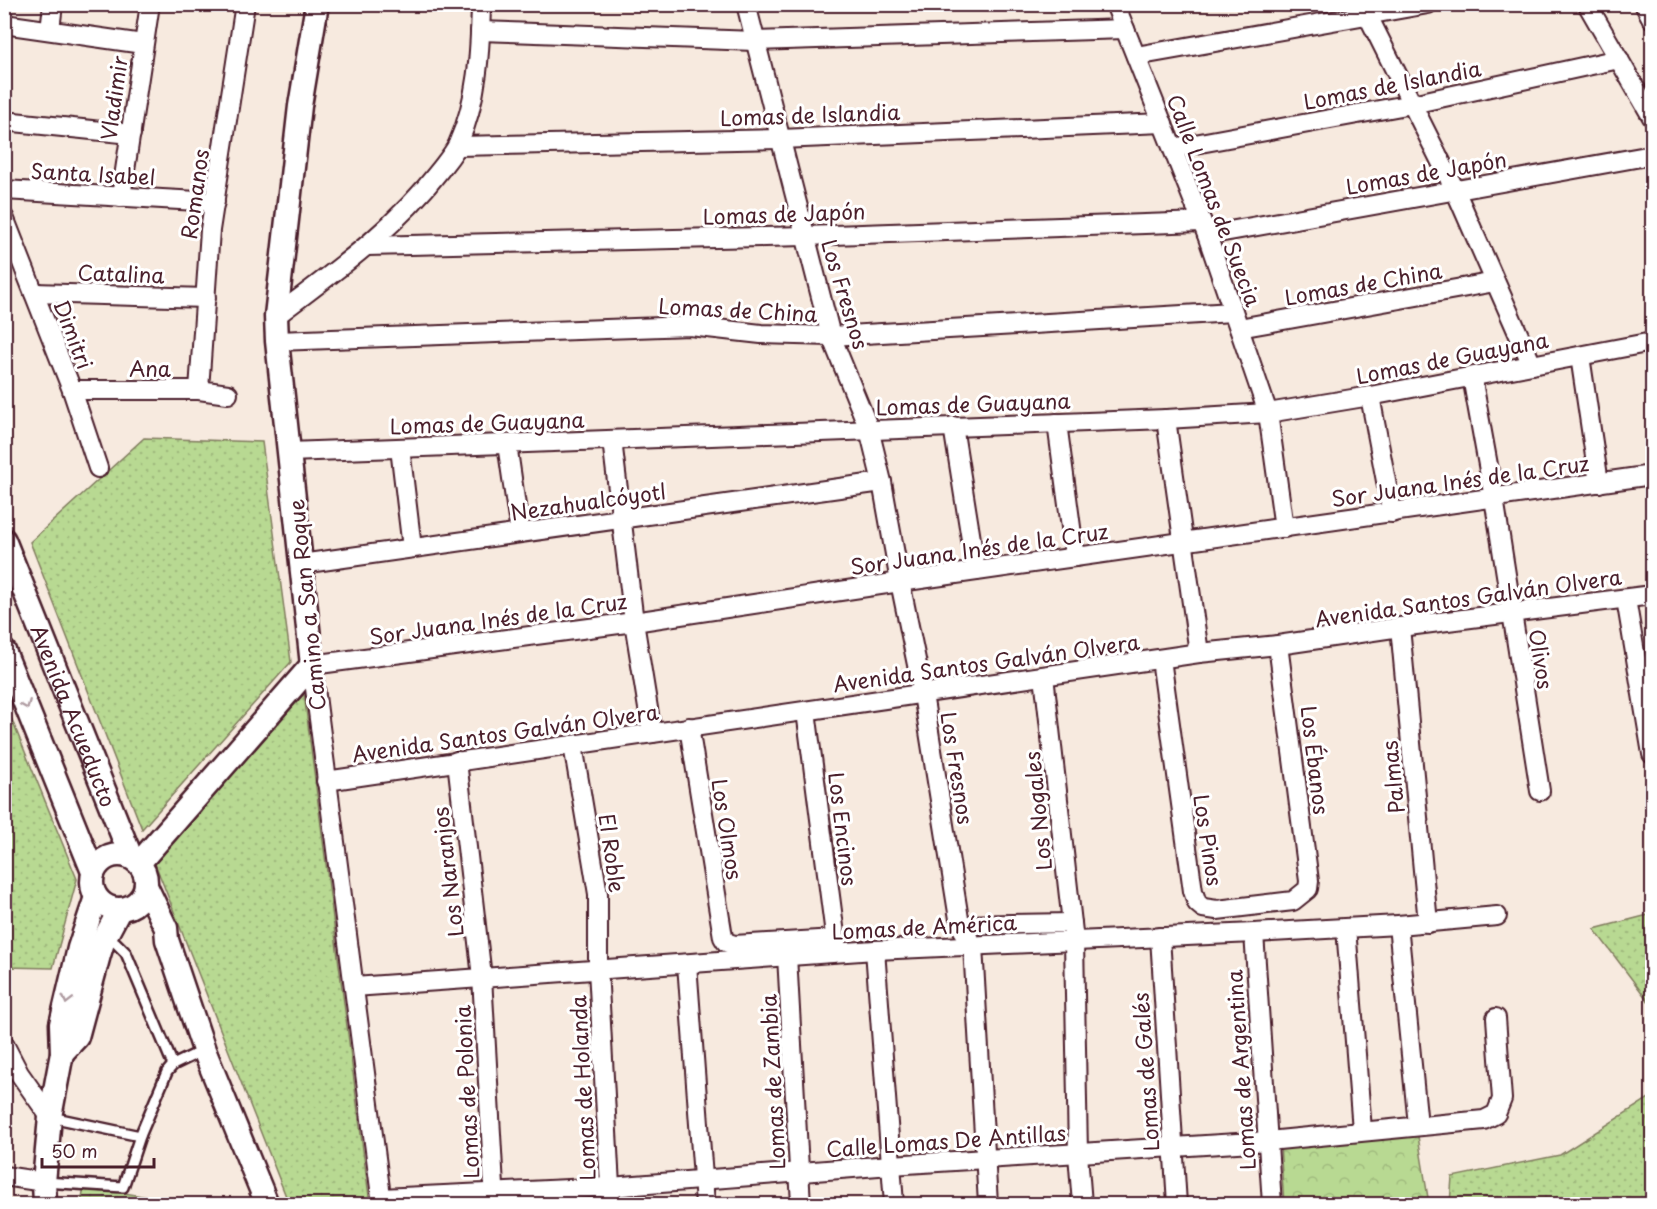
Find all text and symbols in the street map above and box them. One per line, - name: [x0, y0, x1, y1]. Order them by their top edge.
- street label: Lomas de Islandia: [1301, 51, 1484, 117]
- street label: Vladimir: [91, 53, 135, 142]
- street label: Calle Lomas de Suecia: [1160, 89, 1270, 311]
- street label: Lomas de Islandia: [719, 95, 901, 133]
- street label: Lomas de Japón: [1343, 142, 1509, 202]
- street label: Romanos: [172, 147, 216, 241]
- street label: Santa Isabel: [30, 154, 156, 192]
- street label: Lomas de Japón: [702, 194, 866, 232]
- street label: Los Fresnos: [814, 235, 878, 353]
- street label: Lomas de China: [1282, 253, 1445, 313]
- street label: Catalina: [77, 255, 166, 291]
- street label: Lomas de China: [658, 289, 819, 329]
- street label: Dimitri: [46, 295, 102, 373]
- street label: Lomas de Guayana: [1353, 323, 1551, 391]
- street label: Ana: [129, 352, 171, 384]
- street label: Lomas de Guayana: [875, 384, 1072, 422]
- street label: Lomas de Guayana: [389, 403, 586, 441]
- street label: Sor Juana Inés de la Cruz: [1329, 446, 1591, 514]
- street label: Nezahualcóyotl: [508, 474, 668, 528]
- street label: Camino a San Roque: [279, 498, 333, 712]
- street label: Sor Juana Inés de la Cruz: [848, 514, 1110, 582]
- street label: Avenida Santos Galván Olvera: [1313, 560, 1623, 634]
- street label: Sor Juana Inés de la Cruz: [367, 584, 629, 652]
- street label: Avenida Acueducto: [23, 620, 125, 811]
- street label: Avenida Santos Galván Olvera: [831, 625, 1141, 699]
- street label: Olivos: [1521, 627, 1563, 691]
- street label: Avenida Santos Galván Olvera: [350, 695, 660, 769]
- one-way arrow: [19, 699, 31, 710]
- street label: Los Ébanos: [1293, 704, 1339, 816]
- street label: Los Fresnos: [933, 709, 983, 827]
- street label: Palmas: [1372, 739, 1412, 815]
- street label: Los Nogales: [1015, 750, 1059, 872]
- street label: Los Encinos: [821, 770, 867, 888]
- street label: Los Olmos: [704, 776, 752, 882]
- street label: Los Pinos: [1186, 792, 1232, 888]
- street label: Los Naranjos: [423, 805, 471, 939]
- street label: El Roble: [592, 812, 634, 894]
- street label: Lomas de América: [831, 905, 1018, 947]
- street label: Lomas de Argentina: [1217, 968, 1263, 1171]
- street label: Lomas de Galés: [1123, 991, 1167, 1153]
- street label: Lomas de Zambia: [751, 993, 793, 1171]
- street label: Lomas de Holanda: [561, 994, 603, 1181]
- one-way arrow: [61, 995, 74, 1005]
- street label: Lomas de Polonia: [445, 1004, 487, 1180]
- street label: Calle Lomas De Antillas: [825, 1116, 1067, 1164]
- scale bar: [42, 1131, 154, 1169]
- text: 50 m: [51, 1137, 98, 1164]

